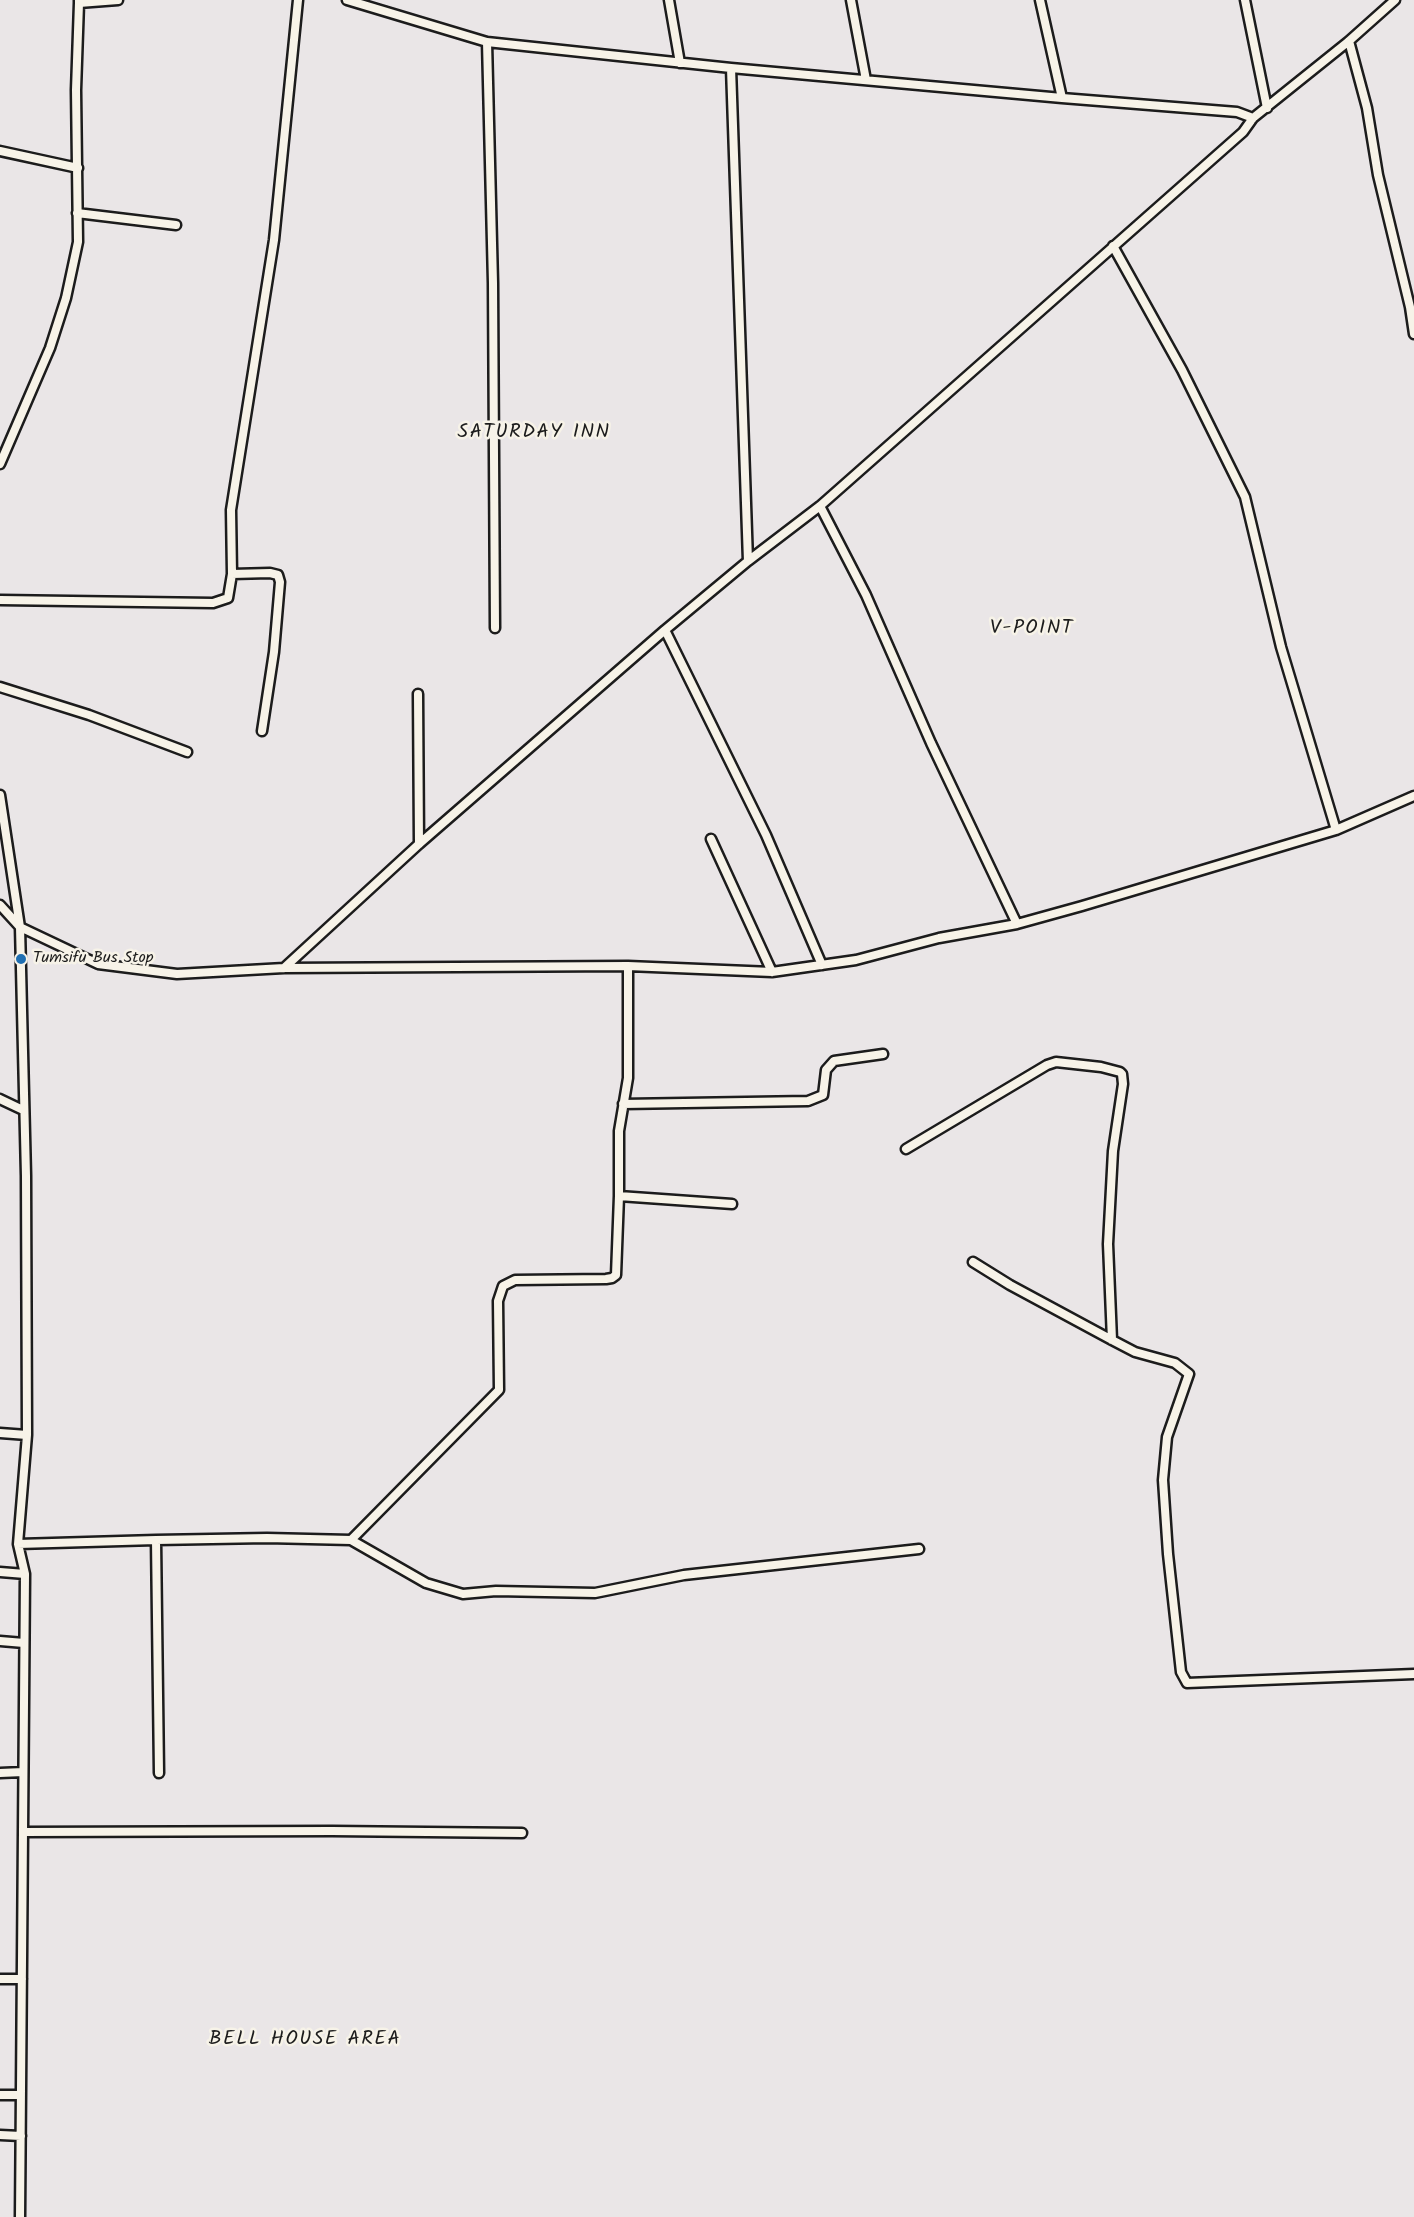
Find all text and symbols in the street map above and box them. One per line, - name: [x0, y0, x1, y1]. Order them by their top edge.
- district label: SATURDAY INN: [458, 422, 610, 446]
- district label: V-POINT: [990, 618, 1074, 642]
- place label: Tumsifu Bus Stop: [33, 949, 153, 969]
- marker: Tumsifu Bus Stop: [14, 952, 28, 966]
- district label: BELL HOUSE AREA: [209, 2029, 401, 2053]

